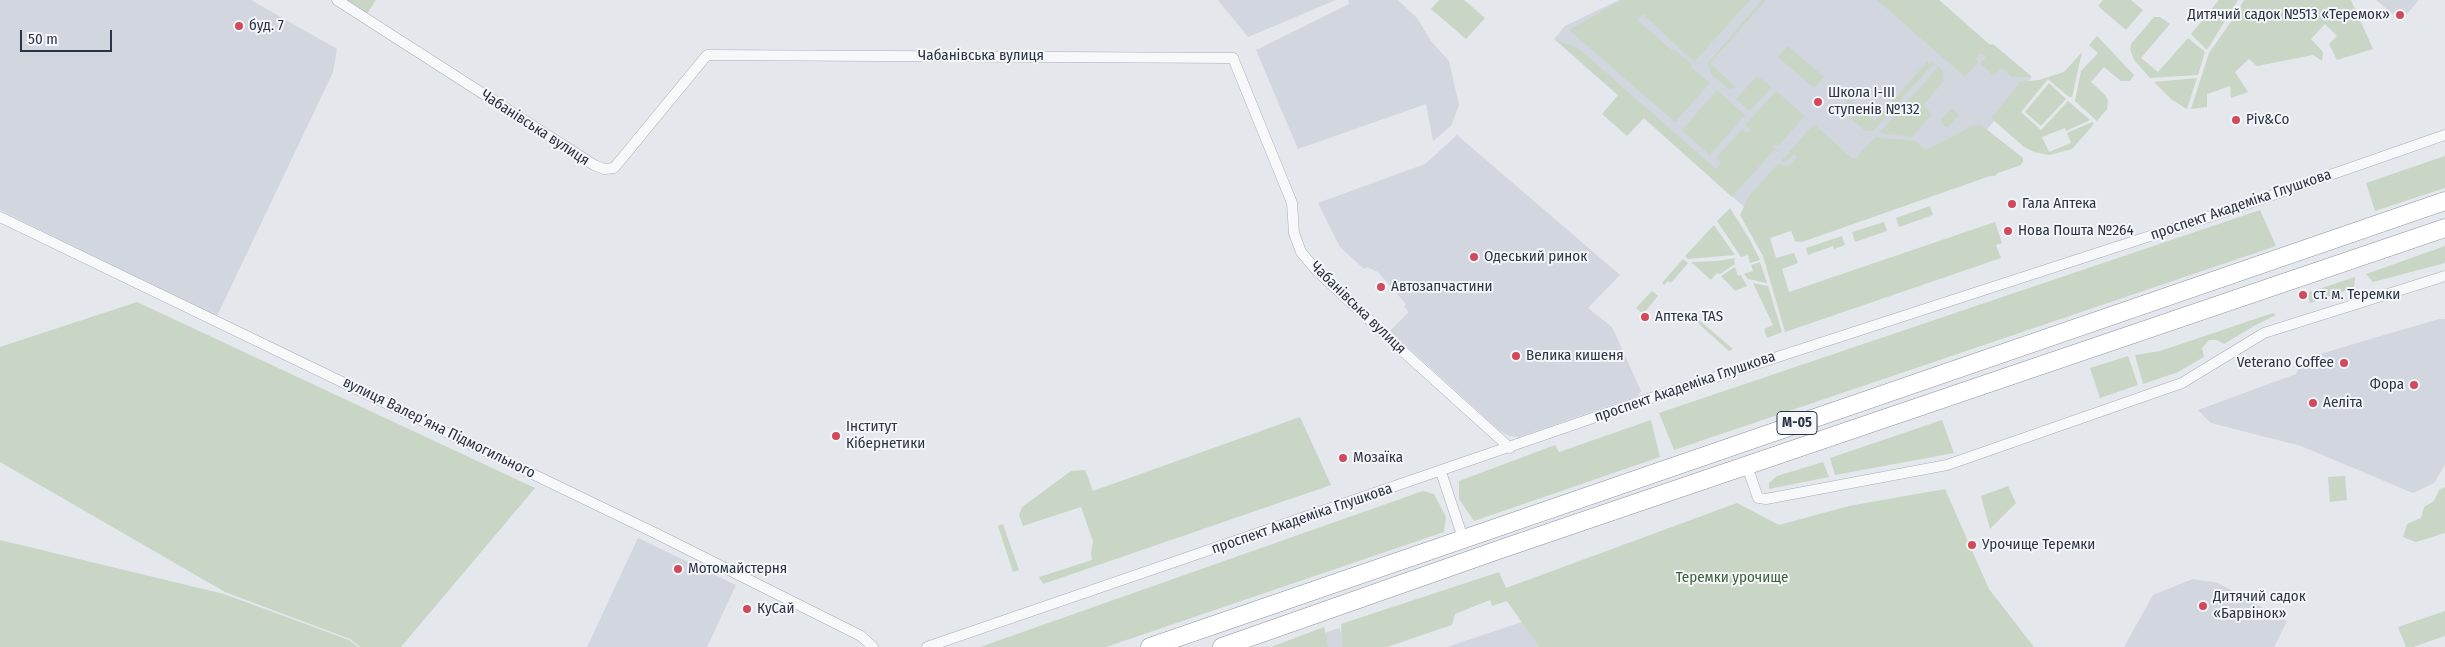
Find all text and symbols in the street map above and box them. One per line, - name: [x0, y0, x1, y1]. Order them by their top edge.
- place label: Дитячий садок №513 «Теремок»: [2188, 6, 2390, 24]
- marker: Дитячий садок №513 «Теремок»: [2394, 9, 2406, 21]
- place label: буд. 7: [249, 17, 284, 35]
- scale bar: [22, 20, 115, 52]
- marker: буд. 7: [233, 20, 245, 32]
- text: 50 m: [28, 30, 58, 48]
- street label: Чабанівська вулиця: [918, 47, 1044, 65]
- place label: Школа І-ІІІ ступенів №132: [1828, 84, 1920, 119]
- street label: Чабанівська вулиця: [477, 86, 593, 170]
- marker: Школа І-ІІІ ступенів №132: [1812, 96, 1824, 108]
- place label: Piv&Co: [2246, 111, 2289, 129]
- marker: Piv&Co: [2230, 114, 2242, 126]
- street label: проспект Академіка Глушкова: [2148, 166, 2334, 244]
- place label: Гала Аптека: [2022, 195, 2096, 213]
- marker: Гала Аптека: [2006, 198, 2018, 210]
- place label: Нова Пошта №264: [2018, 222, 2134, 240]
- marker: Нова Пошта №264: [2002, 225, 2014, 237]
- place label: Одеський ринок: [1484, 248, 1587, 266]
- marker: Одеський ринок: [1468, 251, 1480, 263]
- street label: Чабанівська вулиця: [1306, 258, 1410, 358]
- place label: Автозапчастини: [1391, 278, 1493, 296]
- marker: Автозапчастини: [1375, 281, 1387, 293]
- place label: ст. м. Теремки: [2313, 286, 2400, 304]
- marker: ст. м. Теремки: [2297, 289, 2309, 301]
- place label: Аптека TAS: [1655, 308, 1723, 326]
- marker: Аптека TAS: [1639, 311, 1651, 323]
- place label: Велика кишеня: [1526, 347, 1624, 365]
- street label: проспект Академіка Глушкова: [1592, 348, 1778, 426]
- marker: Велика кишеня: [1510, 350, 1522, 362]
- place label: Veterano Coffee: [2237, 354, 2334, 372]
- marker: Veterano Coffee: [2338, 357, 2350, 369]
- street label: вулиця Валерʼяна Підмогильного: [340, 373, 538, 483]
- place label: Фора: [2370, 376, 2404, 394]
- marker: Фора: [2408, 379, 2420, 391]
- place label: Аеліта: [2323, 394, 2363, 412]
- marker: Аеліта: [2307, 397, 2319, 409]
- road number: М-05: [1777, 412, 1817, 434]
- place label: Інститут Кібернетики: [846, 418, 925, 453]
- marker: Інститут Кібернетики: [830, 430, 842, 442]
- place label: Мозаїка: [1353, 449, 1403, 467]
- marker: Мозаїка: [1337, 452, 1349, 464]
- street label: проспект Академіка Глушкова: [1209, 480, 1395, 558]
- place label: Урочище Теремки: [1982, 536, 2095, 554]
- marker: Урочище Теремки: [1966, 539, 1978, 551]
- place label: Мотомайстерня: [688, 560, 787, 578]
- marker: Мотомайстерня: [672, 563, 684, 575]
- park label: Теремки урочище: [1676, 569, 1788, 587]
- place label: Дитячий садок «Барвінок»: [2213, 588, 2306, 623]
- place label: КуСай: [757, 600, 794, 618]
- marker: Дитячий садок «Барвінок»: [2197, 600, 2209, 612]
- marker: КуСай: [741, 603, 753, 615]

